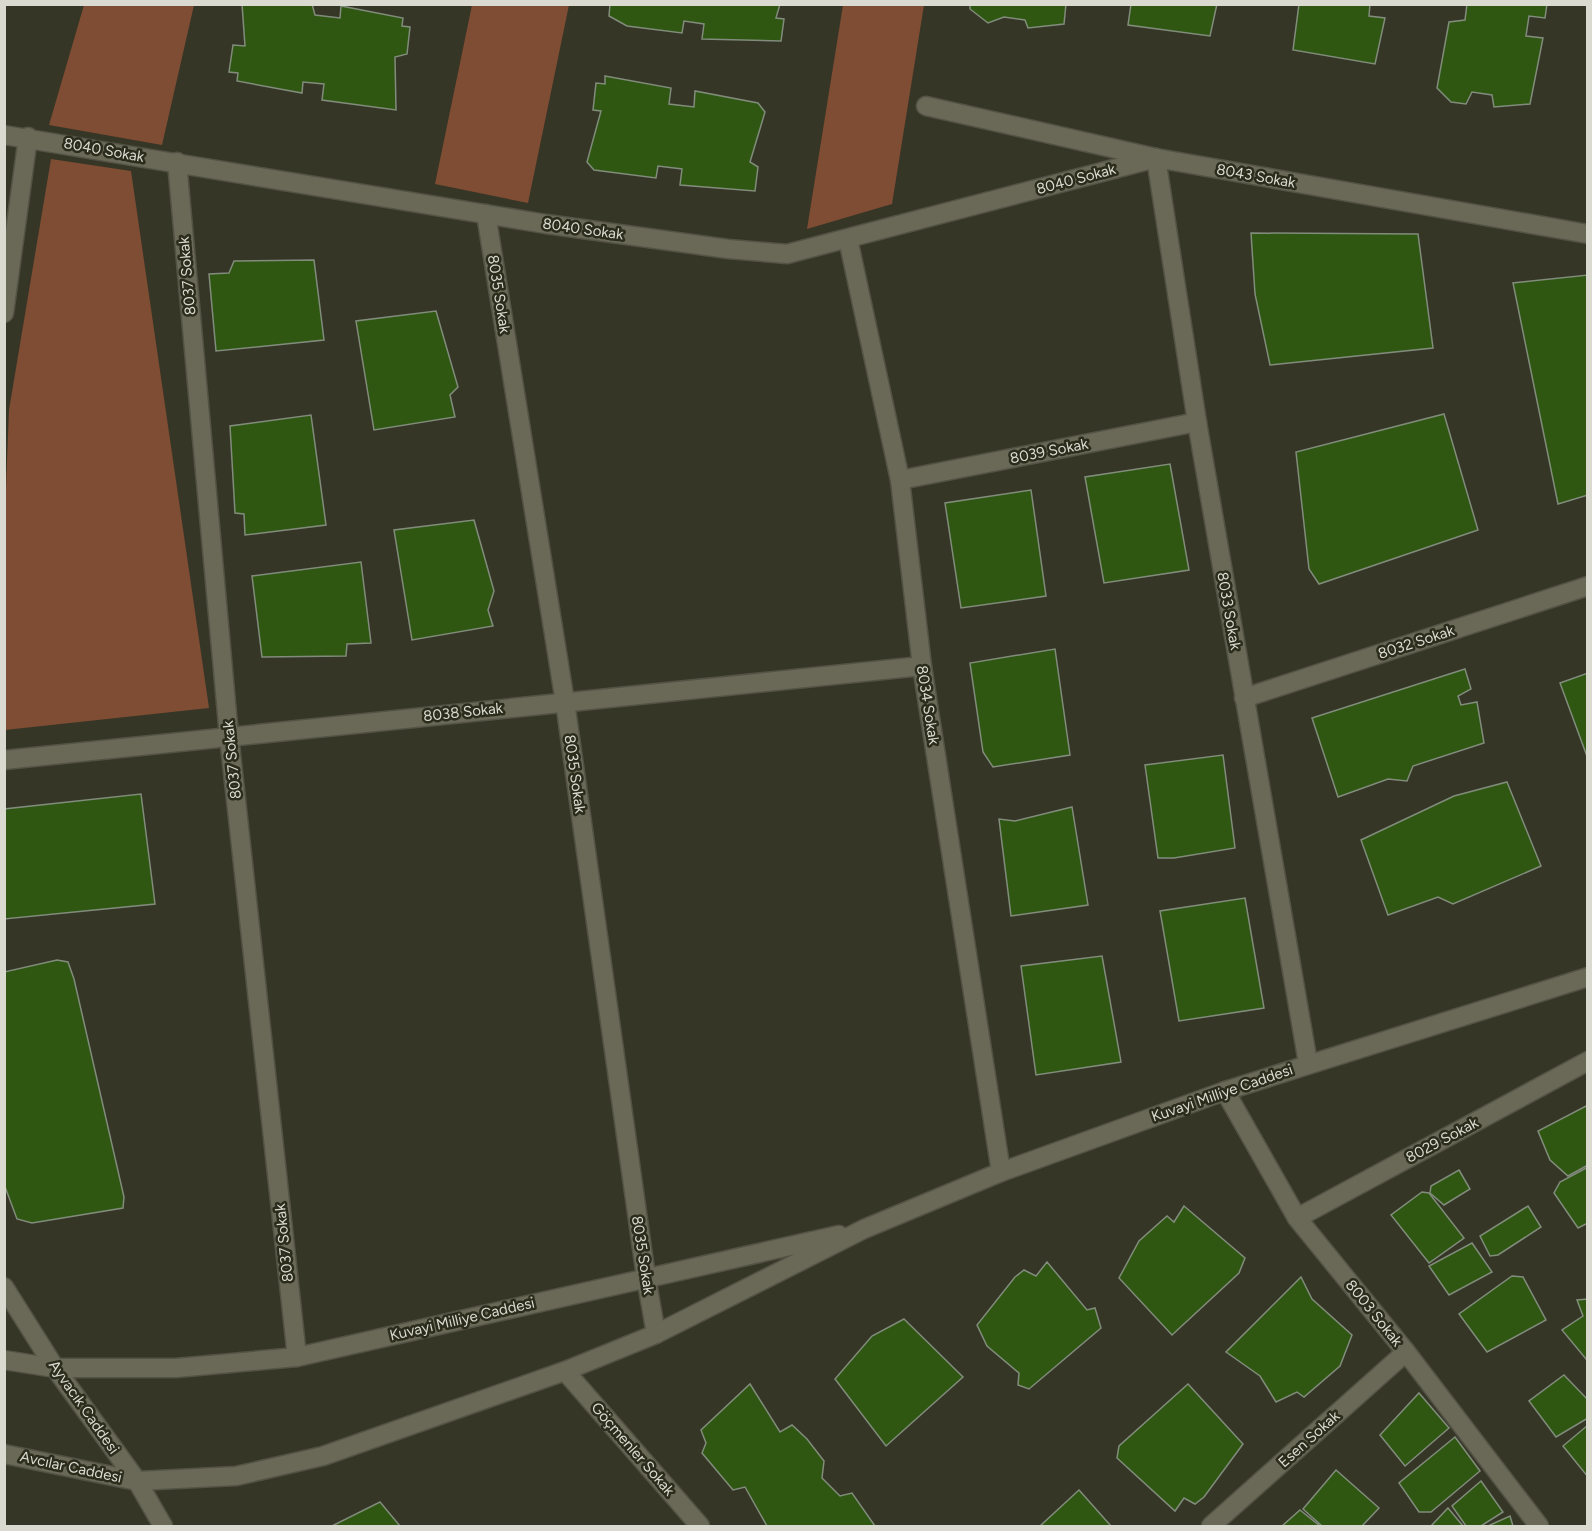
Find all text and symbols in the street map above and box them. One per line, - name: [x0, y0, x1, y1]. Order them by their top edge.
- street label: 8040 Sokak: [62, 134, 146, 166]
- street label: 8040 Sokak: [1034, 160, 1118, 198]
- street label: 8043 Sokak: [1215, 160, 1298, 192]
- street label: 8040 Sokak: [541, 214, 625, 244]
- street label: 8037 Sokak: [175, 235, 199, 316]
- street label: 8035 Sokak: [484, 253, 514, 335]
- street label: 8039 Sokak: [1008, 434, 1090, 467]
- street label: 8033 Sokak: [1213, 571, 1245, 652]
- street label: 8032 Sokak: [1376, 621, 1457, 663]
- street label: 8034 Sokak: [913, 664, 943, 747]
- street label: 8038 Sokak: [422, 699, 504, 725]
- street label: 8037 Sokak: [219, 719, 245, 800]
- street label: 8035 Sokak: [561, 734, 590, 815]
- street label: Kuvayi Milliye Caddesi: [1149, 1060, 1295, 1126]
- street label: 8029 Sokak: [1403, 1113, 1482, 1167]
- street label: 8037 Sokak: [271, 1202, 297, 1283]
- street label: 8035 Sokak: [628, 1214, 658, 1296]
- street label: 8003 Sokak: [1342, 1276, 1407, 1350]
- street label: Kuvayi Milliye Caddesi: [388, 1294, 536, 1344]
- street label: Ayvacık Caddesi: [45, 1357, 123, 1457]
- street label: Göçmenler Sokak: [588, 1399, 679, 1500]
- street label: Esen Sokak: [1275, 1406, 1344, 1471]
- street label: Avcılar Caddesi: [18, 1447, 124, 1487]

